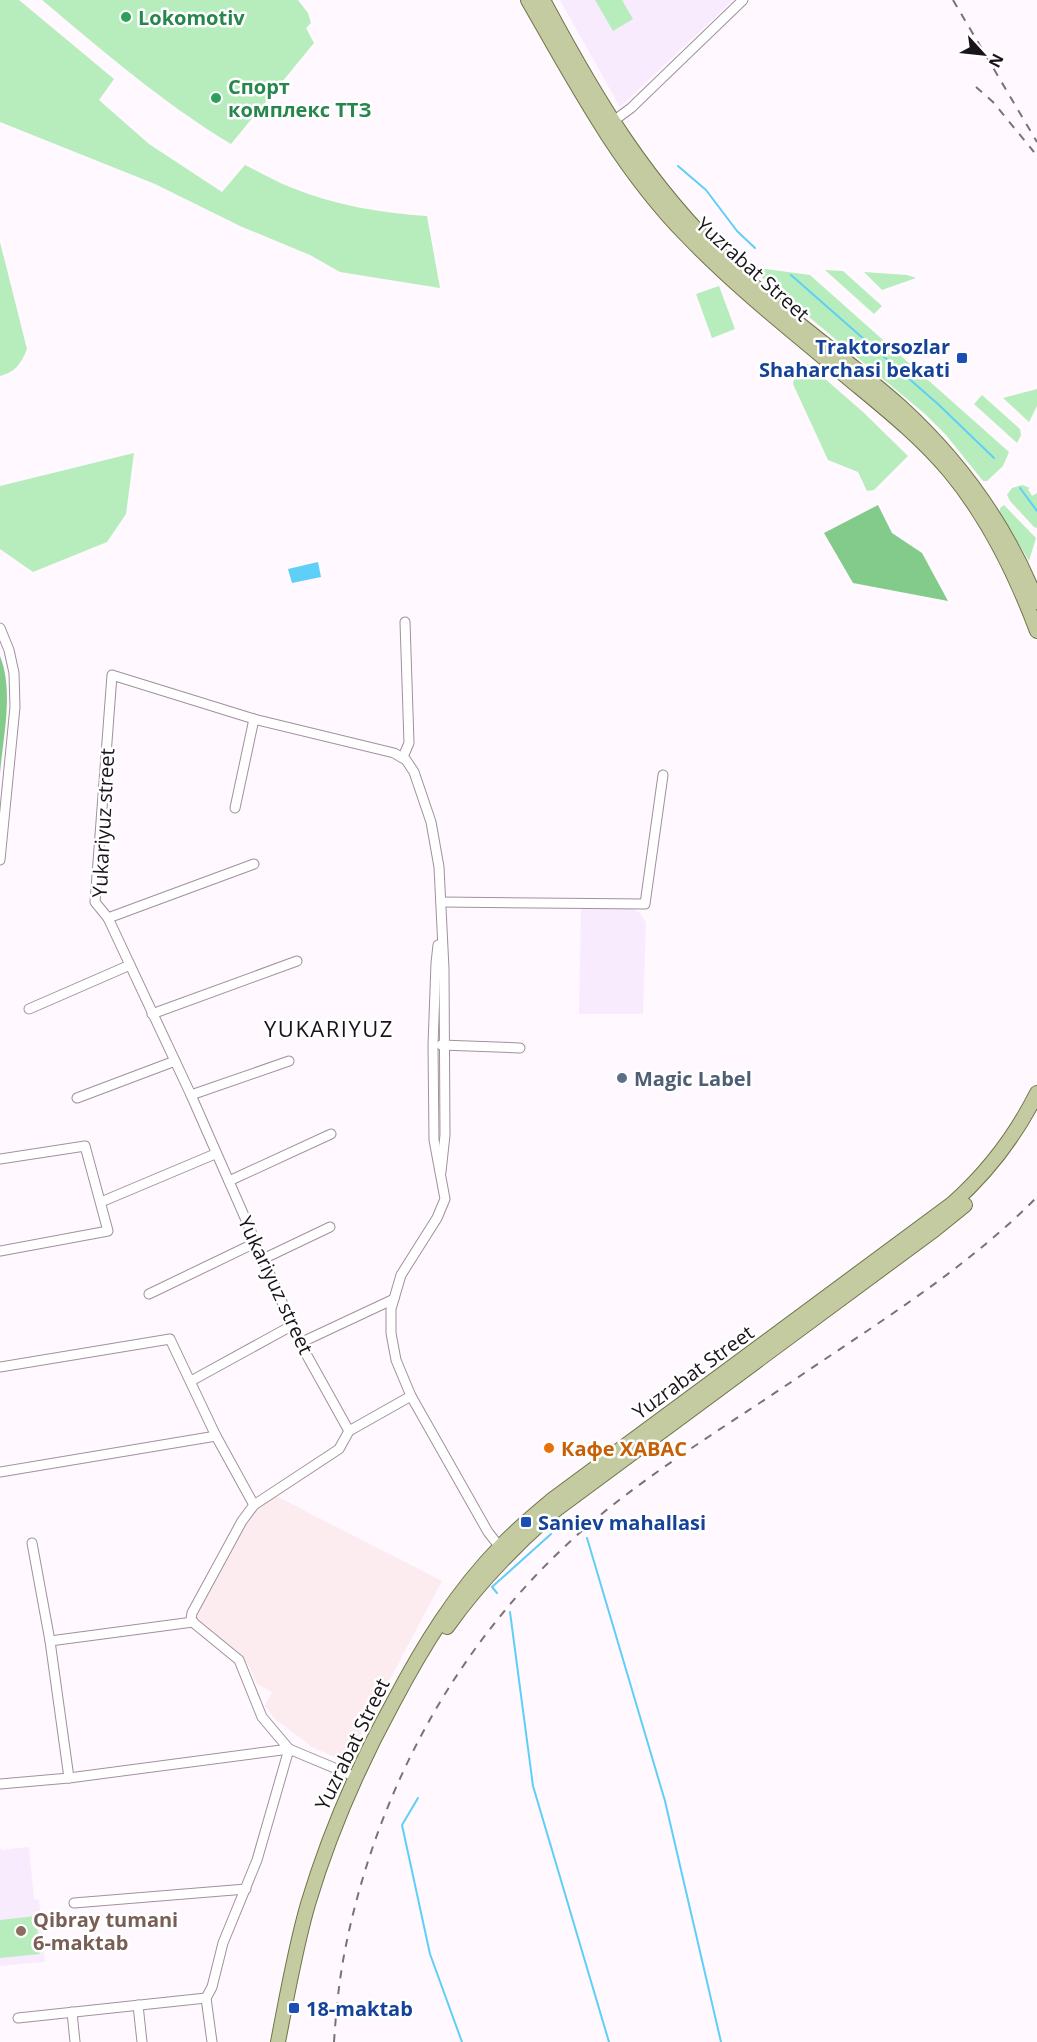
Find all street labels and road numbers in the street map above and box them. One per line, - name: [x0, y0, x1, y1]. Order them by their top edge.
- street label: Yuzrabat Street: [691, 211, 815, 327]
- street label: Yukariyuz street: [86, 748, 120, 898]
- street label: Yukariyuz street: [232, 1212, 320, 1358]
- street label: Yuzrabat Street: [627, 1319, 759, 1425]
- street label: Yuzrabat Street: [308, 1674, 396, 1814]

